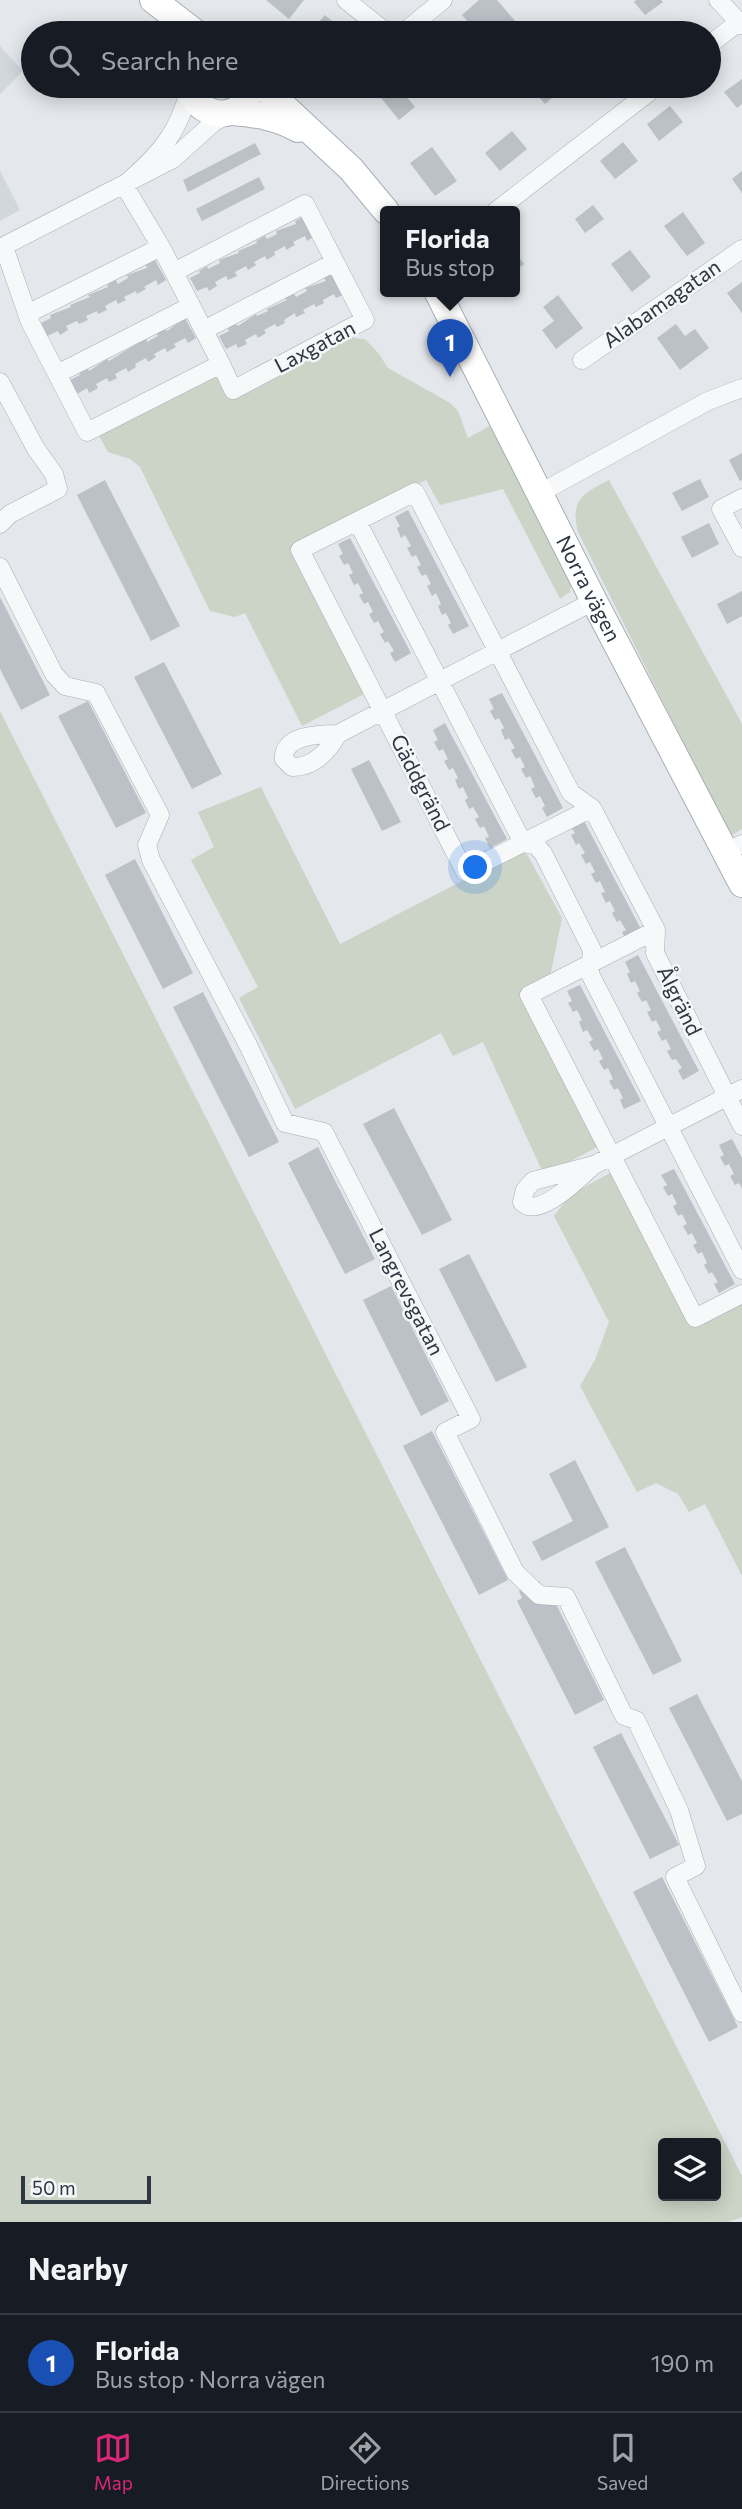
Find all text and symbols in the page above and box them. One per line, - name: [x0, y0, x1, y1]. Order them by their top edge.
- search box: [21, 21, 721, 98]
- icon: search: [45, 41, 83, 79]
- text: Search here: [101, 44, 239, 75]
- popup: [380, 206, 520, 297]
- text: Florida: [405, 222, 490, 253]
- text: Bus stop: [405, 253, 495, 281]
- street label: Alabamagatan: [598, 253, 725, 352]
- street label: Laxgatan: [270, 314, 359, 377]
- pin: 1: [427, 319, 473, 377]
- street label: Norra vägen: [552, 531, 627, 645]
- street label: Gäddgränd: [386, 730, 456, 835]
- your location: [458, 850, 492, 884]
- street label: Ålgränd: [653, 961, 708, 1039]
- street label: Langrevsgatan: [365, 1224, 450, 1359]
- map controls: [658, 2138, 721, 2201]
- button: layers: [658, 2138, 721, 2201]
- scale bar: [21, 2173, 150, 2205]
- text: 50 m: [32, 2176, 76, 2199]
- text: Nearby: [28, 2249, 128, 2286]
- text: Florida: [95, 2334, 180, 2365]
- text: 1: [46, 2349, 56, 2377]
- text: 190 m: [651, 2349, 714, 2377]
- text: Bus stop · Norra vägen: [95, 2365, 326, 2393]
- tab: Map: [94, 2429, 133, 2494]
- tab: Directions: [320, 2429, 410, 2494]
- tab: Saved: [597, 2429, 648, 2494]

